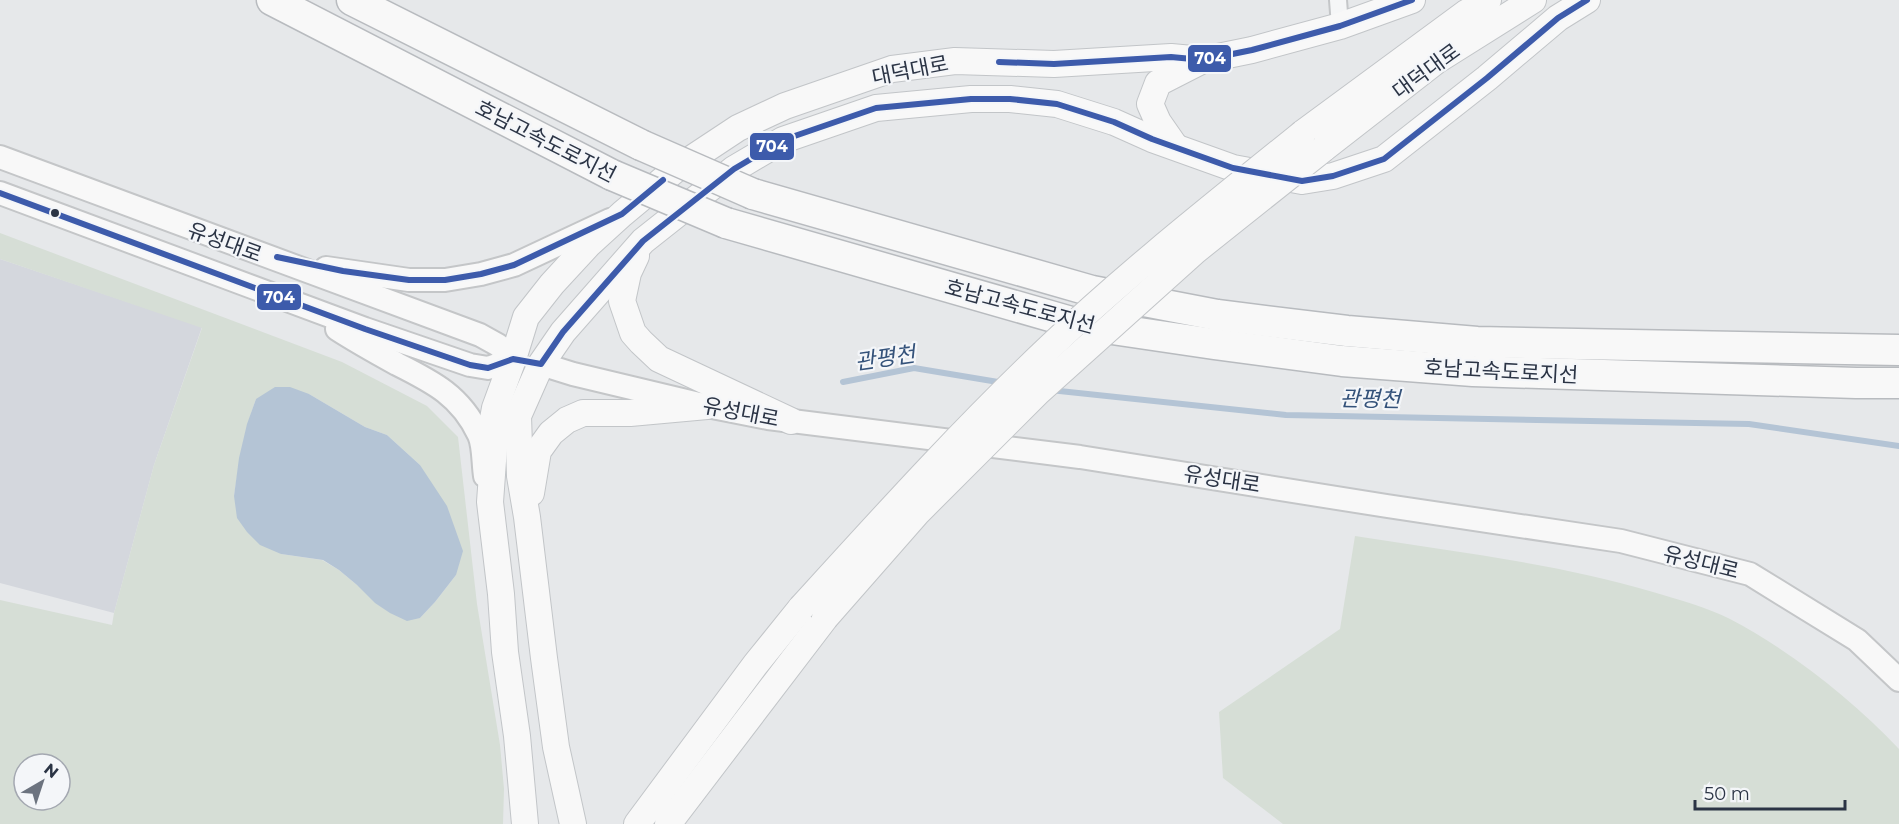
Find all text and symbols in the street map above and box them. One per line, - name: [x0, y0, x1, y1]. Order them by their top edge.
- street label: 대덕대로: [1387, 38, 1465, 104]
- line badge: 704: [1187, 44, 1232, 73]
- text: 704: [1194, 49, 1226, 68]
- street label: 대덕대로: [870, 50, 950, 90]
- street label: 호남고속도로지선: [471, 95, 621, 187]
- line badge: 704: [749, 132, 795, 161]
- text: 704: [756, 137, 788, 156]
- unlabelled marker: [49, 207, 61, 219]
- street label: 유성대로: [184, 217, 266, 267]
- street label: 호남고속도로지선: [942, 274, 1098, 338]
- line badge: 704: [256, 283, 302, 311]
- text: 704: [263, 288, 295, 307]
- water label: 관평천: [853, 340, 920, 376]
- street label: 호남고속도로지선: [1423, 354, 1579, 388]
- water label: 관평천: [1339, 385, 1403, 413]
- street label: 유성대로: [701, 392, 781, 432]
- street label: 유성대로: [1182, 461, 1262, 497]
- street label: 유성대로: [1660, 541, 1742, 583]
- north arrow: [12, 752, 72, 812]
- text: N: [40, 759, 62, 782]
- scale bar: [1695, 773, 1845, 811]
- text: 50 m: [1704, 783, 1750, 805]

